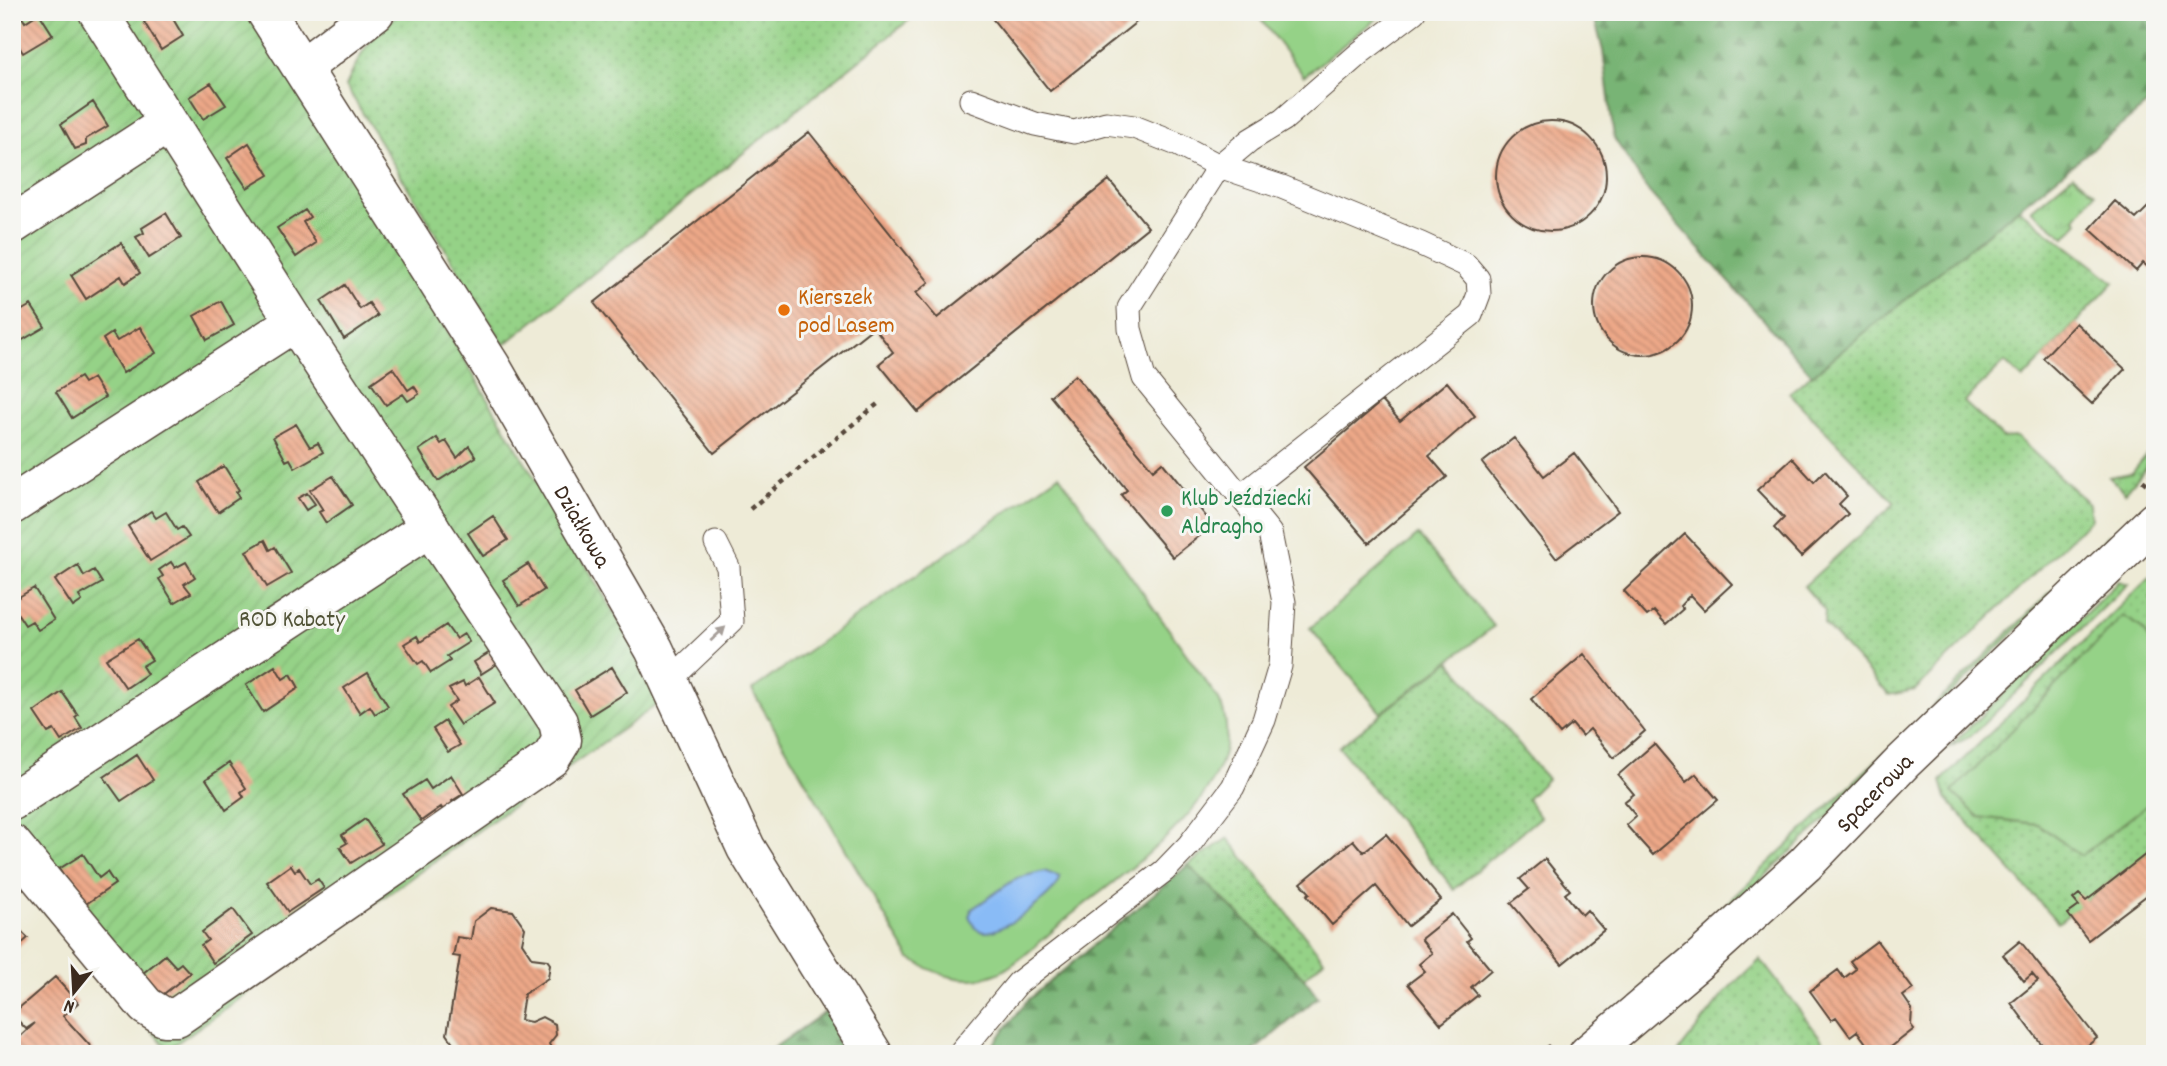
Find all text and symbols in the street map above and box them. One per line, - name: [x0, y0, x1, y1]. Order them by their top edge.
- place label: Kierszek pod Lasem: [798, 282, 895, 344]
- marker: Kierszek pod Lasem: [776, 302, 792, 318]
- street label: Działkowa: [543, 480, 618, 576]
- place label: Klub Jeździecki Aldragho: [1181, 483, 1311, 545]
- marker: Klub Jeździecki Aldragho: [1159, 503, 1175, 519]
- park label: ROD Kabaty: [239, 604, 346, 638]
- one-way arrow: [709, 626, 727, 642]
- street label: Spacerowa: [1829, 746, 1923, 842]
- north arrow: [38, 958, 108, 1028]
- text: N: [61, 991, 78, 1019]

